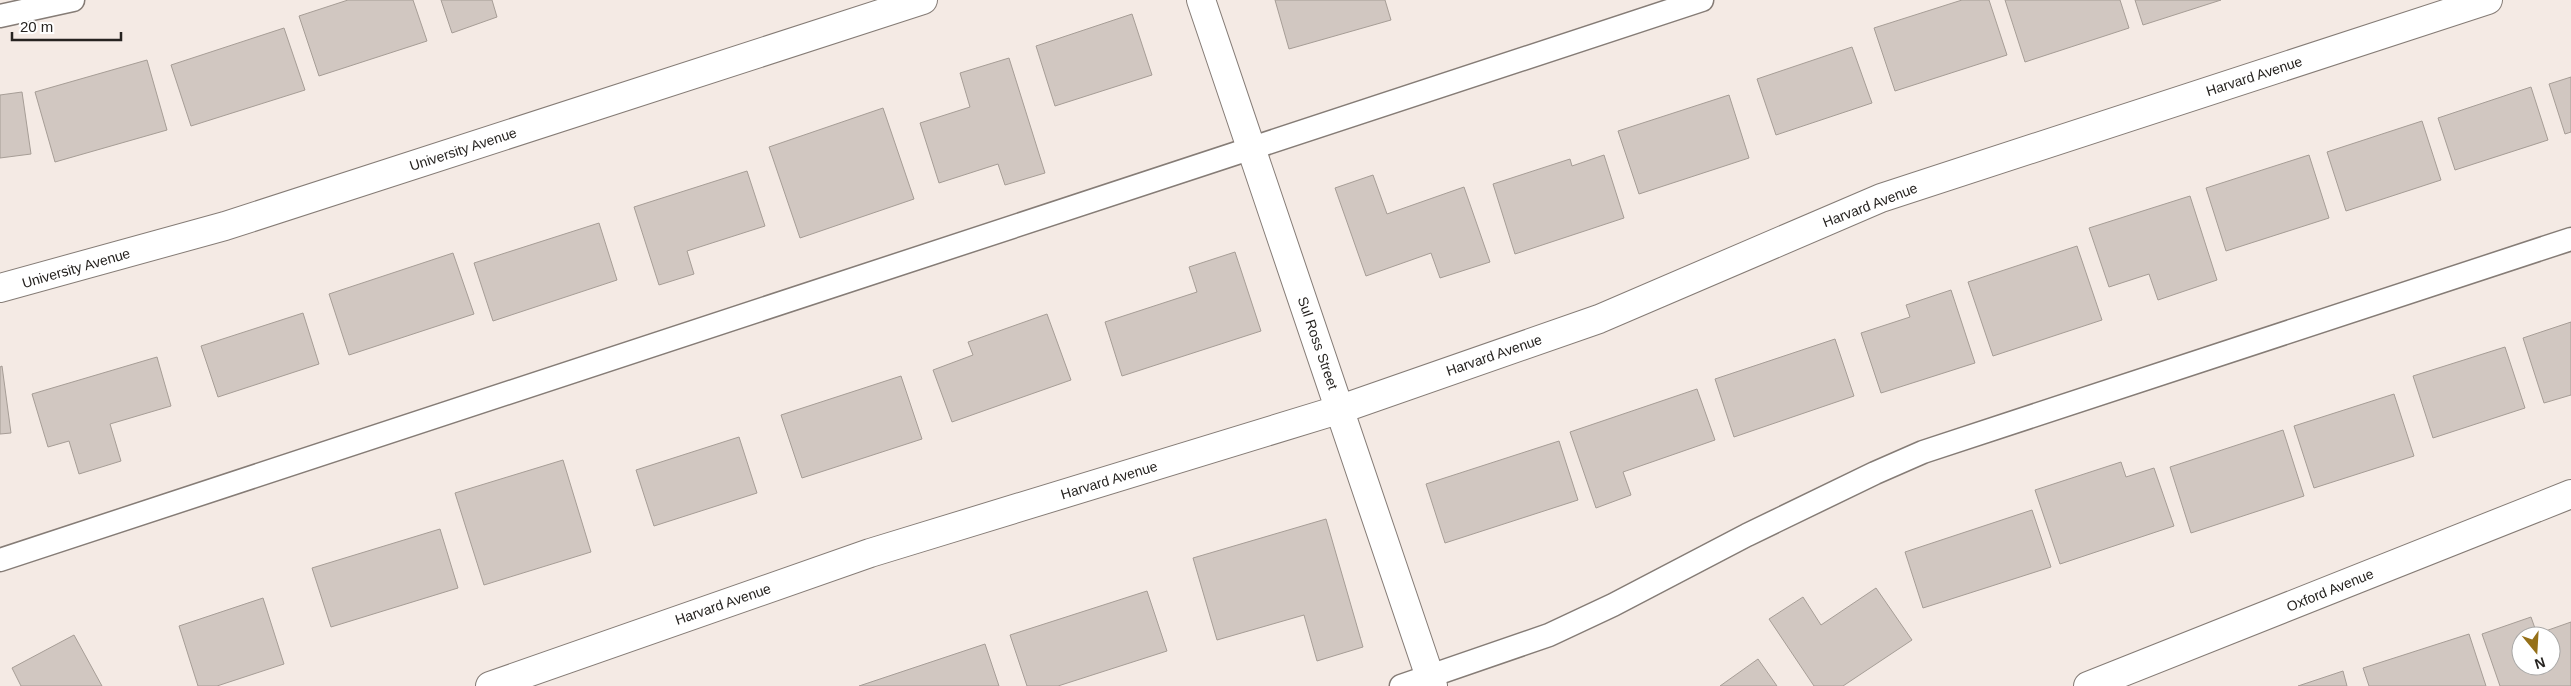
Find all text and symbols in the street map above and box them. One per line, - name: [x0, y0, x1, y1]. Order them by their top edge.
- scale bar: [12, 10, 121, 42]
- text: 20 m: [20, 18, 53, 35]
- street label: Harvard Avenue: [2204, 53, 2304, 99]
- street label: University Avenue: [407, 124, 519, 174]
- street label: Harvard Avenue: [1820, 180, 1920, 230]
- street label: University Avenue: [20, 245, 132, 291]
- street label: Sul Ross Street: [1295, 294, 1341, 392]
- street label: Harvard Avenue: [1444, 331, 1544, 379]
- street label: Harvard Avenue: [1059, 458, 1159, 502]
- street label: Oxford Avenue: [2284, 565, 2376, 615]
- street label: Harvard Avenue: [673, 580, 773, 628]
- north arrow: [2511, 626, 2561, 676]
- text: N: [2533, 654, 2547, 673]

